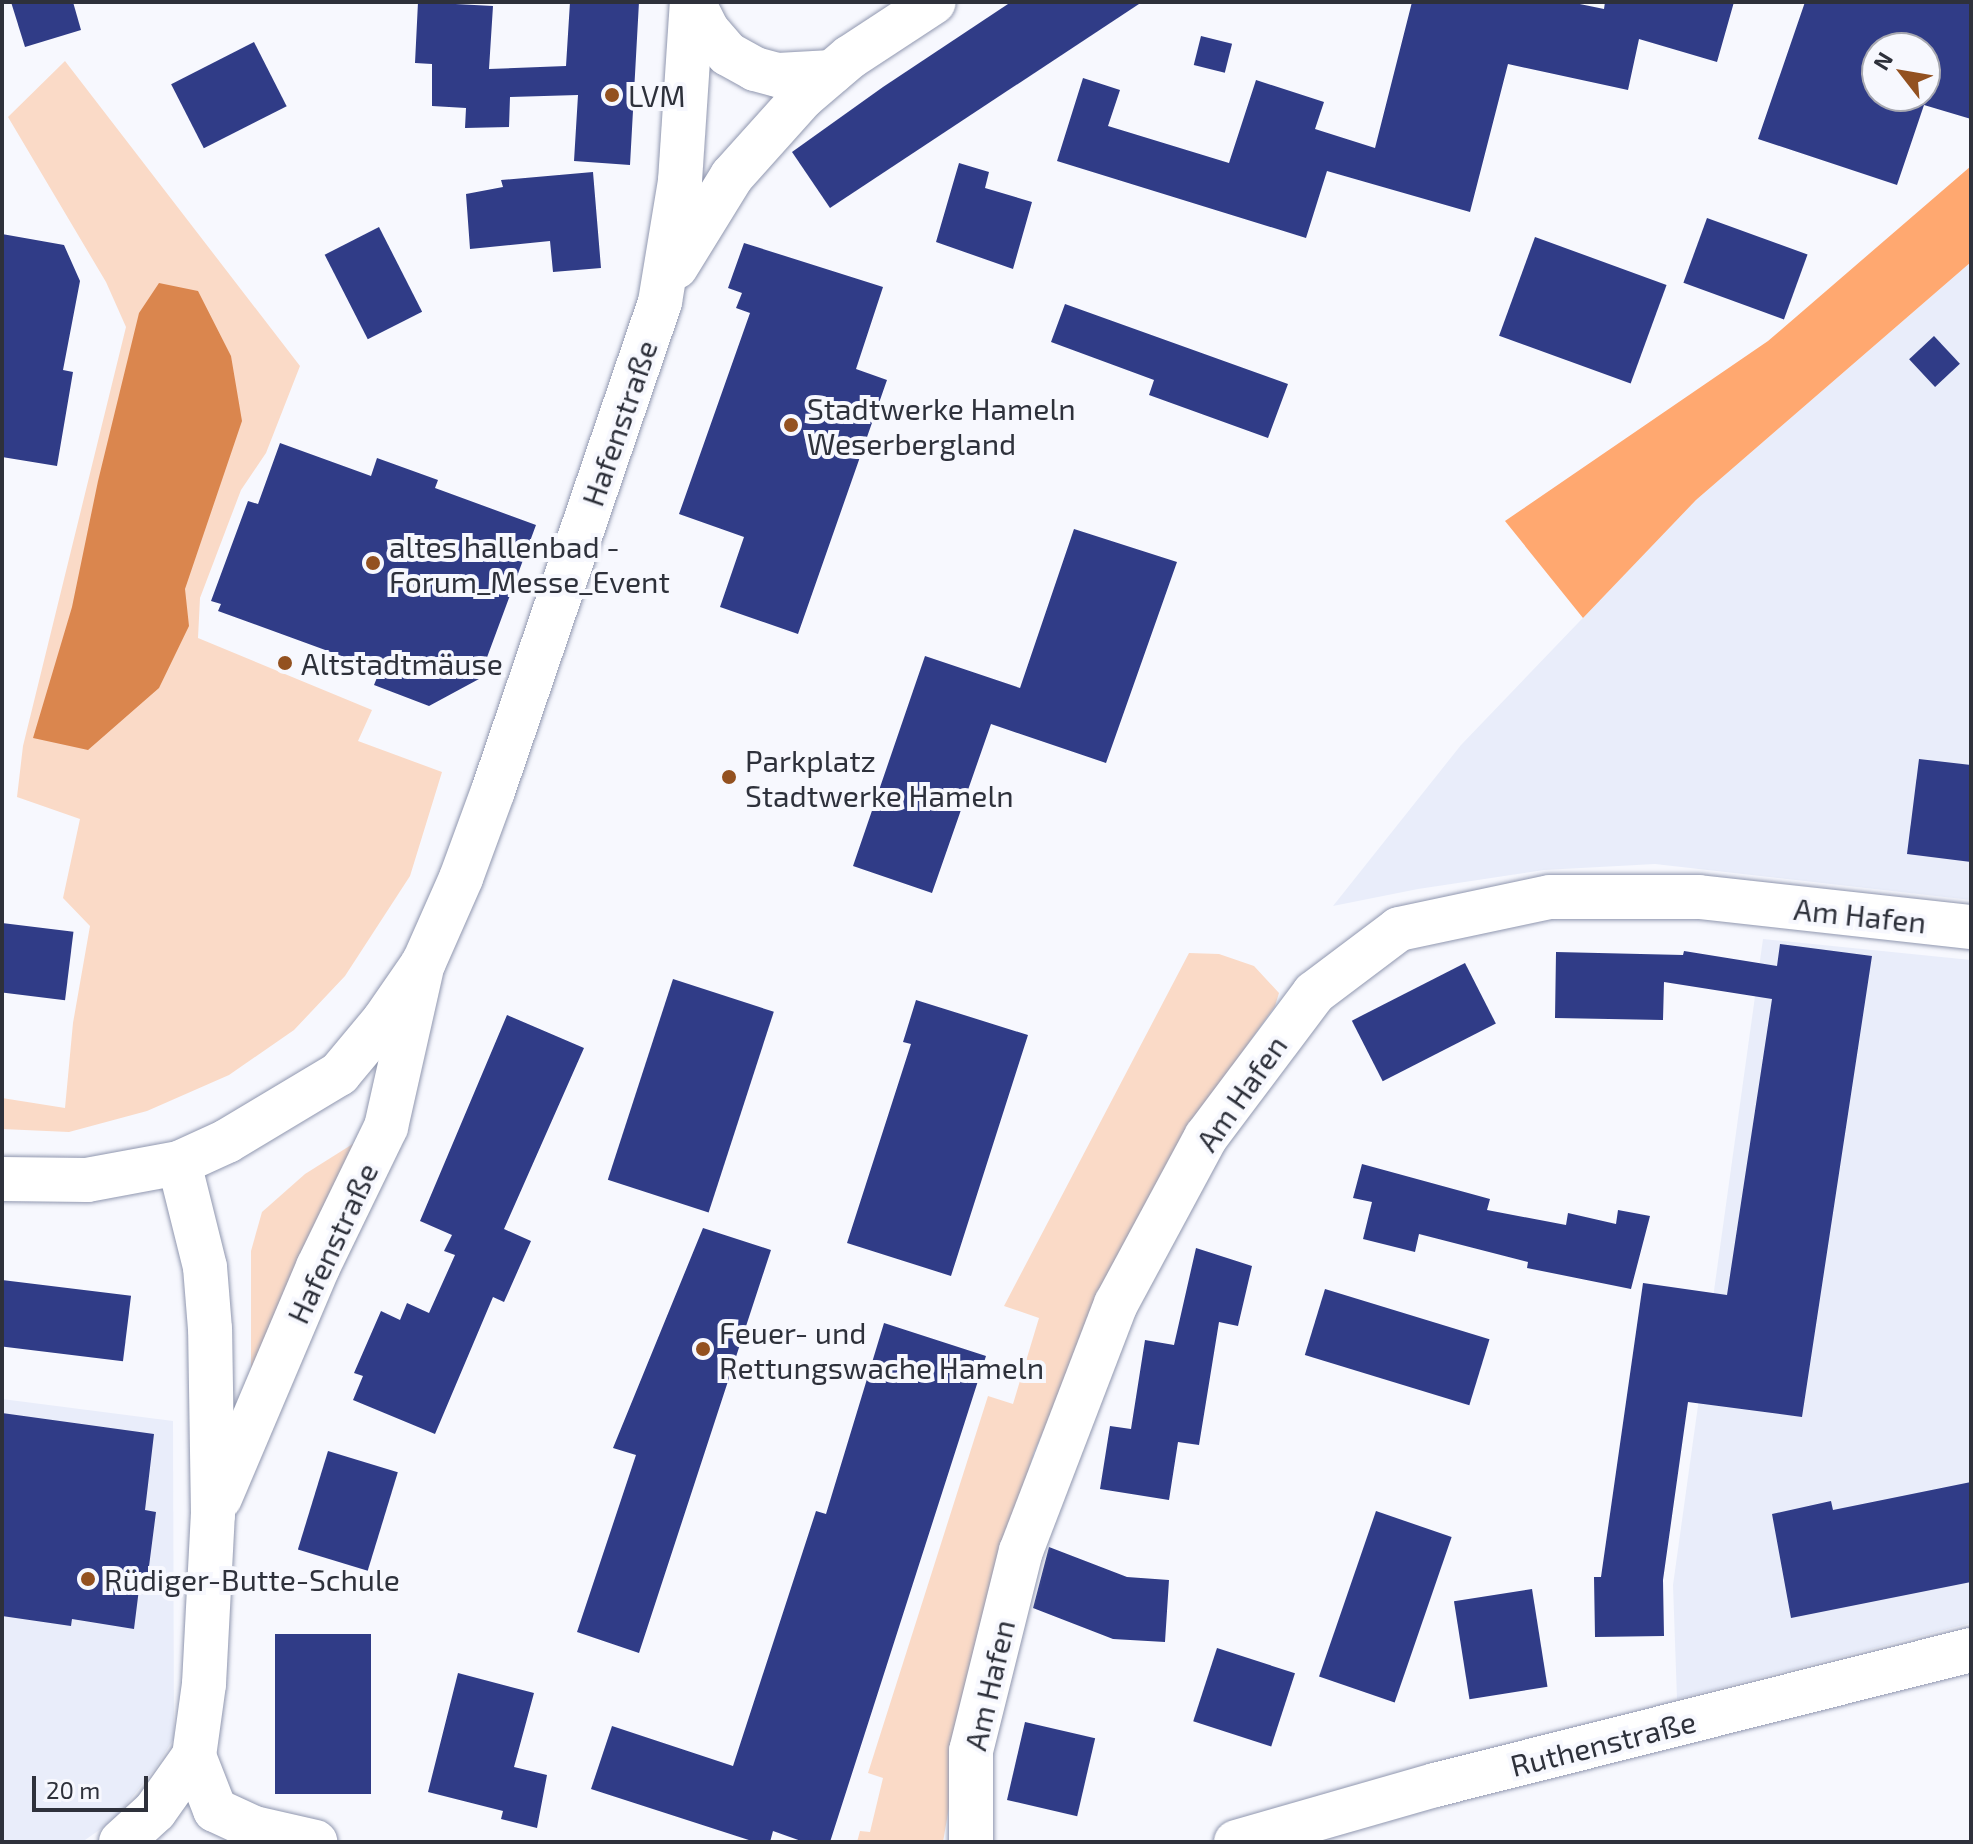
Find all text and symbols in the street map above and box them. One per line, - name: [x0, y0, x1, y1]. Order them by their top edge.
- north arrow: [1861, 32, 1941, 112]
- text: N: [1867, 47, 1897, 74]
- place label: LVM: [628, 77, 686, 113]
- marker: LVM: [603, 86, 621, 104]
- street label: Hafenstraße: [574, 335, 664, 511]
- place label: Stadtwerke Hameln Weserbergland: [807, 390, 1076, 460]
- marker: Stadtwerke Hameln Weserbergland: [782, 416, 800, 434]
- place label: altes hallenbad - Forum_Messe_Event: [389, 528, 670, 598]
- marker: altes hallenbad - Forum_Messe_Event: [364, 554, 382, 572]
- place label: Altstadtmäuse: [301, 645, 503, 681]
- marker: Altstadtmäuse: [276, 654, 294, 672]
- place label: Parkplatz Stadtwerke Hameln: [745, 742, 1014, 812]
- marker: Parkplatz Stadtwerke Hameln: [720, 768, 738, 786]
- street label: Am Hafen: [1792, 890, 1928, 940]
- street label: Am Hafen: [1188, 1028, 1294, 1158]
- street label: Hafenstraße: [279, 1157, 385, 1329]
- place label: Feuer- und Rettungswache Hameln: [719, 1314, 1044, 1384]
- marker: Feuer- und Rettungswache Hameln: [694, 1340, 712, 1358]
- place label: Rüdiger-Butte-Schule: [104, 1561, 400, 1597]
- marker: Rüdiger-Butte-Schule: [79, 1570, 97, 1588]
- street label: Am Hafen: [957, 1616, 1021, 1754]
- street label: Ruthenstraße: [1507, 1703, 1699, 1783]
- scale bar: [36, 1760, 152, 1810]
- text: 20 m: [46, 1775, 100, 1804]

